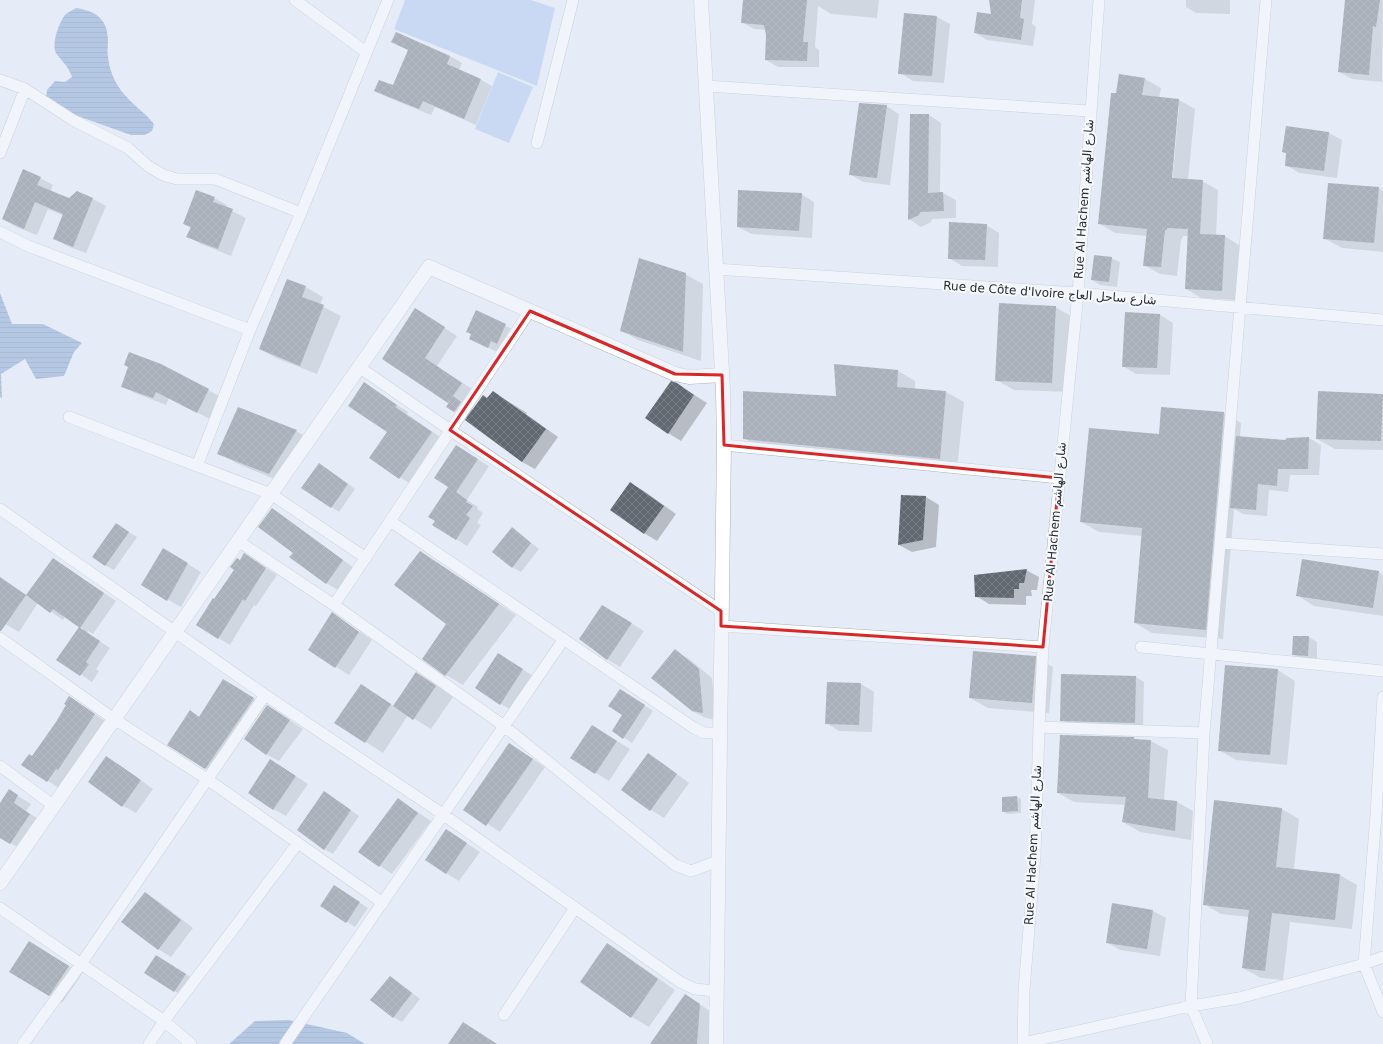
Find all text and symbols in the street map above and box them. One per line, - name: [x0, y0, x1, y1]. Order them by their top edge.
- street label: Rue Al Hachem شارع الهاشم: [1071, 119, 1098, 279]
- street label: Rue de Côte d'Ivoire شارع ساحل العاج: [943, 279, 1157, 308]
- street label: Rue Al Hachem شارع الهاشم: [1041, 442, 1070, 602]
- street label: Rue Al Hachem شارع الهاشم: [1022, 765, 1045, 925]

